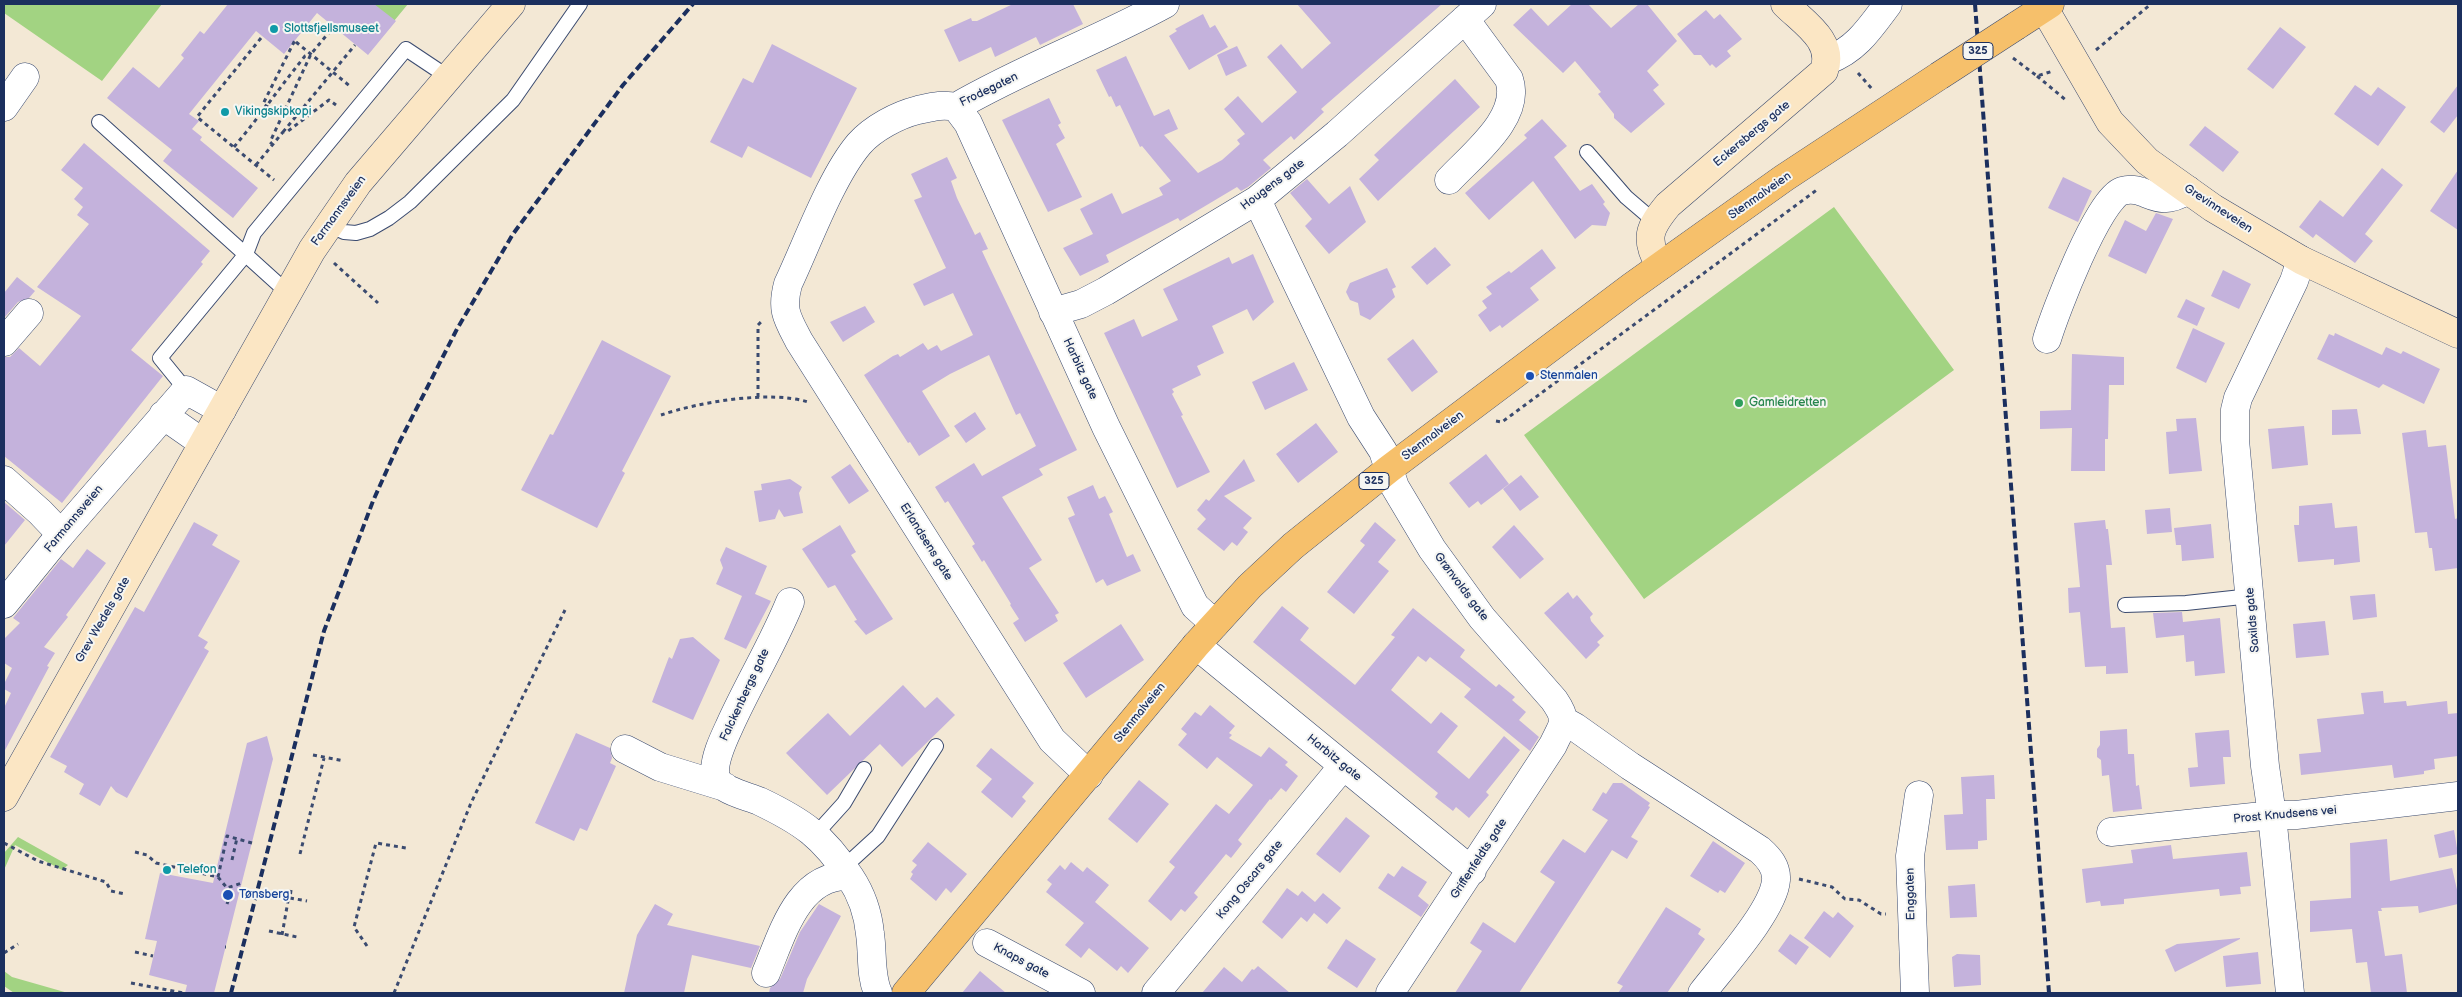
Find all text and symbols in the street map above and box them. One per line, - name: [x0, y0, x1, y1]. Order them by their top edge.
- place label: Slottsfjellsmuseet: [284, 22, 379, 36]
- marker: Slottsfjellsmuseet: [268, 23, 280, 35]
- road number: 325: [1963, 42, 1993, 59]
- street label: Frodegaten: [958, 70, 1020, 110]
- street label: Eckersbergs gate: [1711, 98, 1793, 170]
- place label: Vikingskipkopi: [235, 105, 311, 119]
- marker: Vikingskipkopi: [219, 106, 231, 118]
- street label: Hougens gate: [1238, 156, 1308, 214]
- street label: Stenmalveien: [1726, 169, 1794, 223]
- street label: Farmannsveien: [309, 173, 369, 249]
- street label: Grevinneveien: [2181, 182, 2255, 236]
- street label: Harbitz gate: [1059, 336, 1101, 402]
- place label: Stenmalen: [1540, 369, 1598, 383]
- marker: Stenmalen: [1524, 370, 1536, 382]
- place label: Gamleidretten: [1749, 396, 1826, 410]
- marker: Gamleidretten: [1733, 397, 1745, 409]
- street label: Stenmalveien: [1399, 408, 1467, 464]
- road number: 325: [1359, 472, 1389, 490]
- street label: Farmannsveien: [42, 482, 106, 556]
- street label: Erlandsens gate: [896, 501, 956, 583]
- street label: Grønvolds gate: [1431, 550, 1491, 624]
- street label: Grev Wedels gate: [73, 575, 133, 665]
- street label: Saxilds gate: [2243, 587, 2263, 653]
- street label: Falckenbergs gate: [717, 646, 773, 744]
- street label: Stenmalveien: [1111, 680, 1169, 746]
- street label: Harbitz gate: [1304, 732, 1364, 784]
- street label: Prost Knudsens vei: [2233, 803, 2337, 827]
- street label: Griffenfeldts gate: [1448, 816, 1510, 902]
- street label: Kong Oscars gate: [1214, 838, 1286, 922]
- place label: Telefon: [177, 863, 217, 877]
- marker: Telefon: [161, 864, 173, 876]
- street label: Enggaten: [1903, 868, 1919, 920]
- marker: Tønsberg: [221, 888, 235, 902]
- place label: Tønsberg: [239, 888, 289, 902]
- street label: Knaps gate: [990, 940, 1052, 982]

